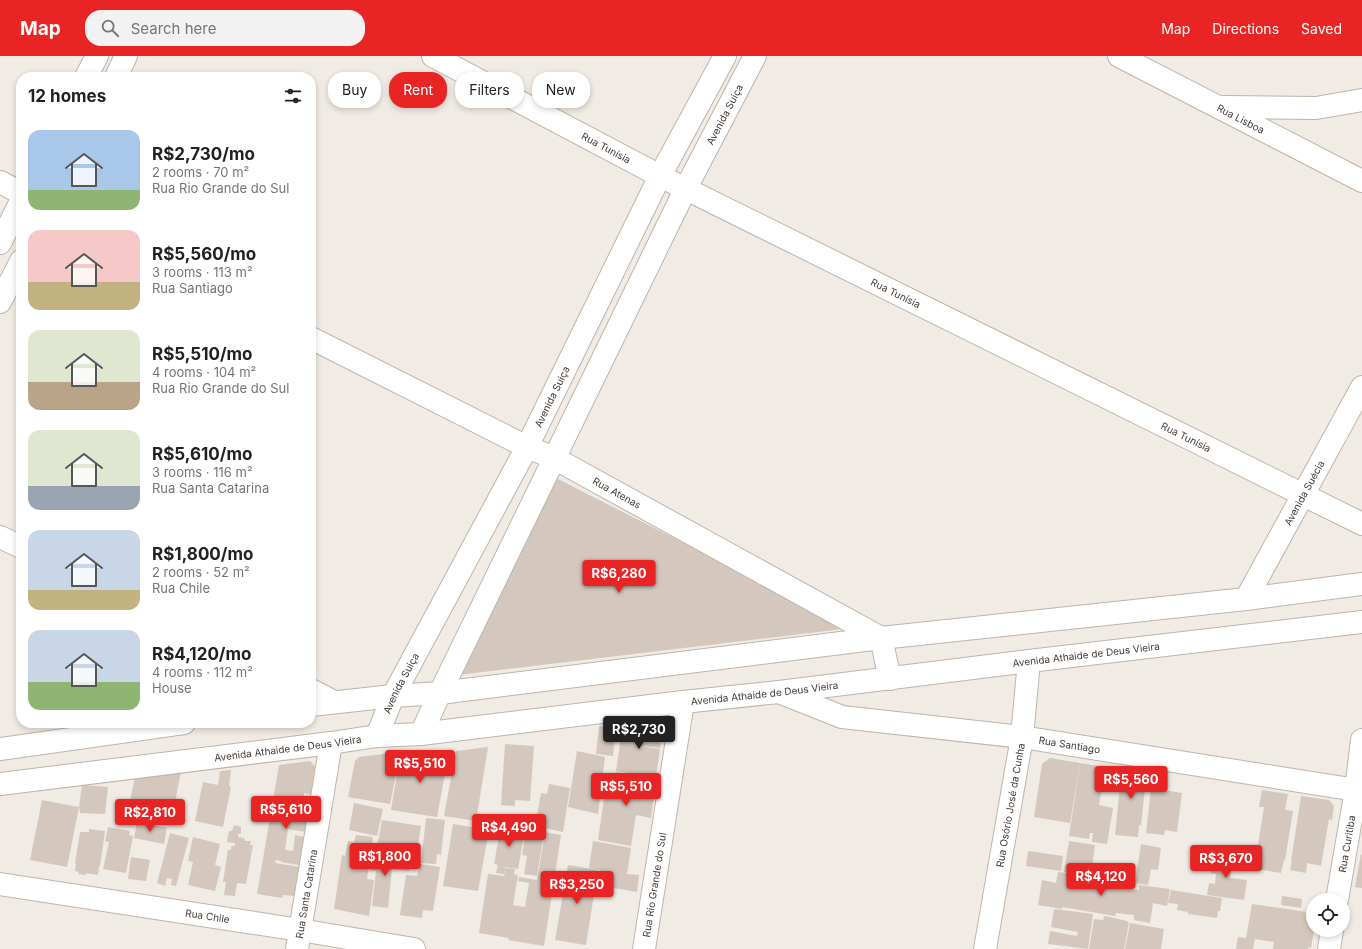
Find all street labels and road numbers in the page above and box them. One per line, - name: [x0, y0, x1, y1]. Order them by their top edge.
- street label: Avenida Suiça: [704, 82, 745, 147]
- street label: Rua Lisboa: [1215, 101, 1267, 136]
- street label: Rua Tunísia: [580, 130, 633, 166]
- street label: Rua Tunísia: [869, 276, 923, 310]
- street label: Avenida Suiça: [532, 364, 572, 429]
- street label: Rua Tunísia: [1159, 419, 1213, 454]
- street label: Avenida Suécia: [1281, 458, 1327, 527]
- street label: Rua Atenas: [591, 475, 643, 511]
- street label: Avenida Athaide de Deus Vieira: [1012, 640, 1160, 669]
- street label: Avenida Suiça: [381, 651, 421, 715]
- street label: Avenida Athaide de Deus Vieira: [690, 679, 839, 707]
- street label: Avenida Athaide de Deus Vieira: [214, 732, 362, 763]
- street label: Rua Santiago: [1038, 734, 1101, 755]
- street label: Rua Osório José da Cunha: [993, 742, 1027, 868]
- street label: Rua Curitiba: [1336, 814, 1358, 873]
- street label: Rua Rio Grande do Sul: [640, 832, 668, 938]
- street label: Rua Santa Catarina: [293, 848, 319, 939]
- street label: Rua Chile: [185, 907, 231, 925]

